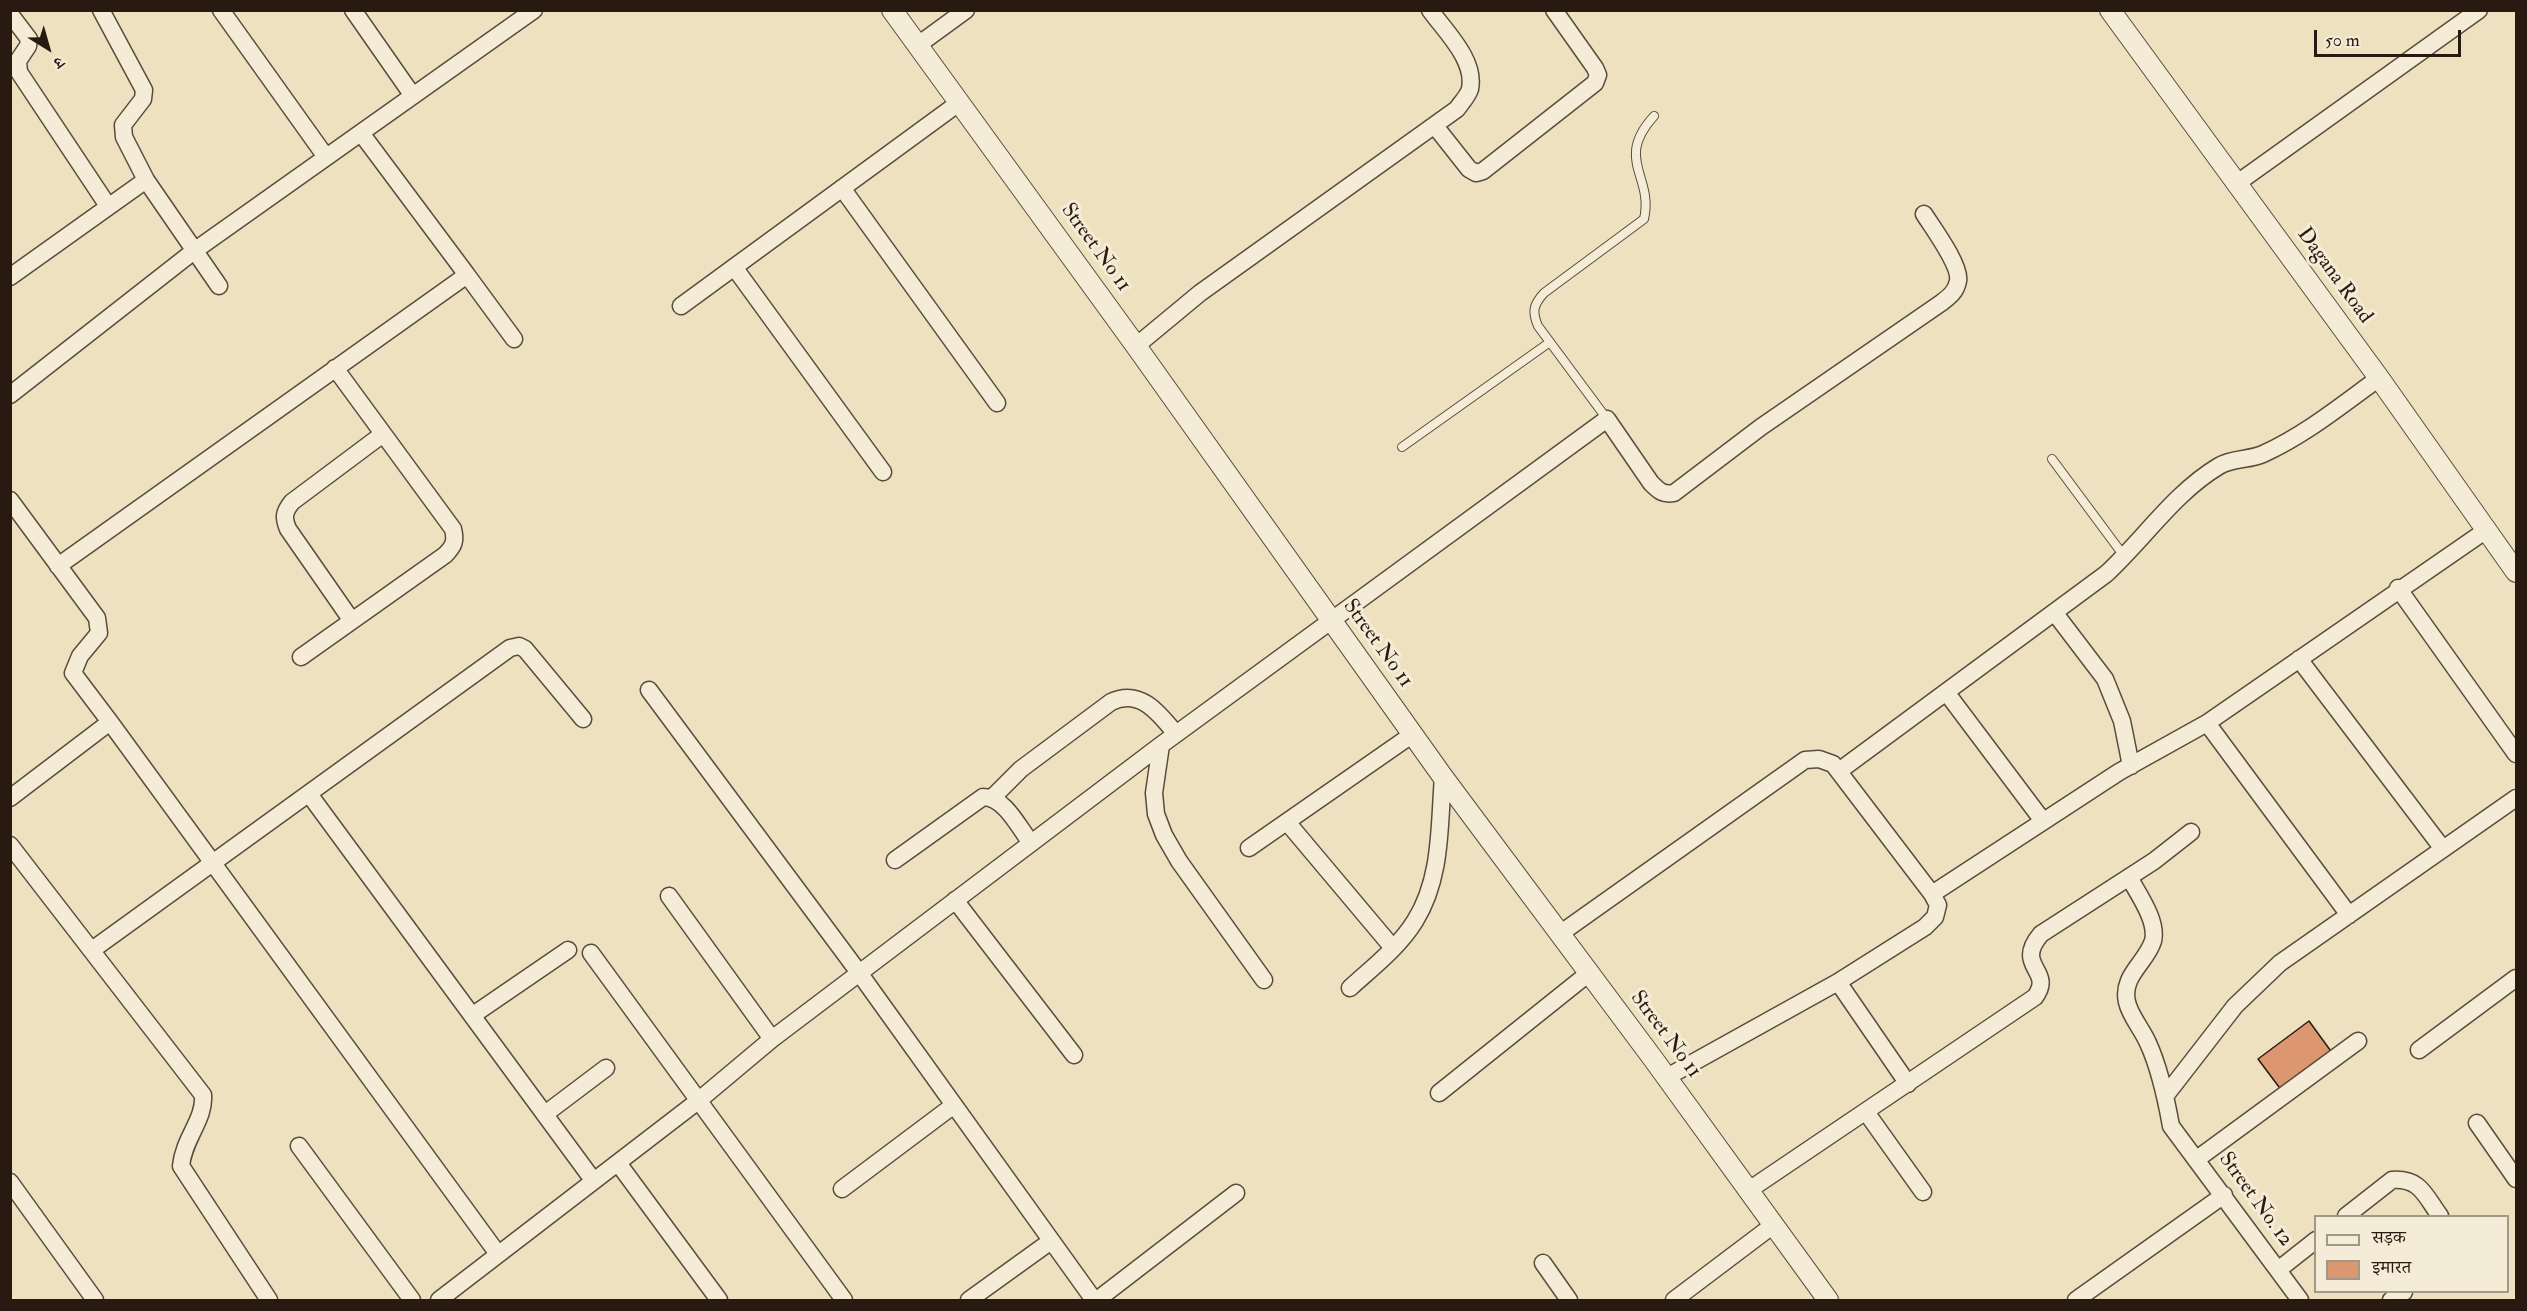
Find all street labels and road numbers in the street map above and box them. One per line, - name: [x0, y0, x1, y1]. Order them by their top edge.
- street label: Street No 11: [1055, 199, 1135, 297]
- street label: Dagana Road: [2291, 223, 2377, 329]
- street label: Street No 11: [1337, 595, 1417, 693]
- street label: Street No 11: [1624, 986, 1706, 1084]
- street label: Street No. 12: [2212, 1148, 2298, 1252]

